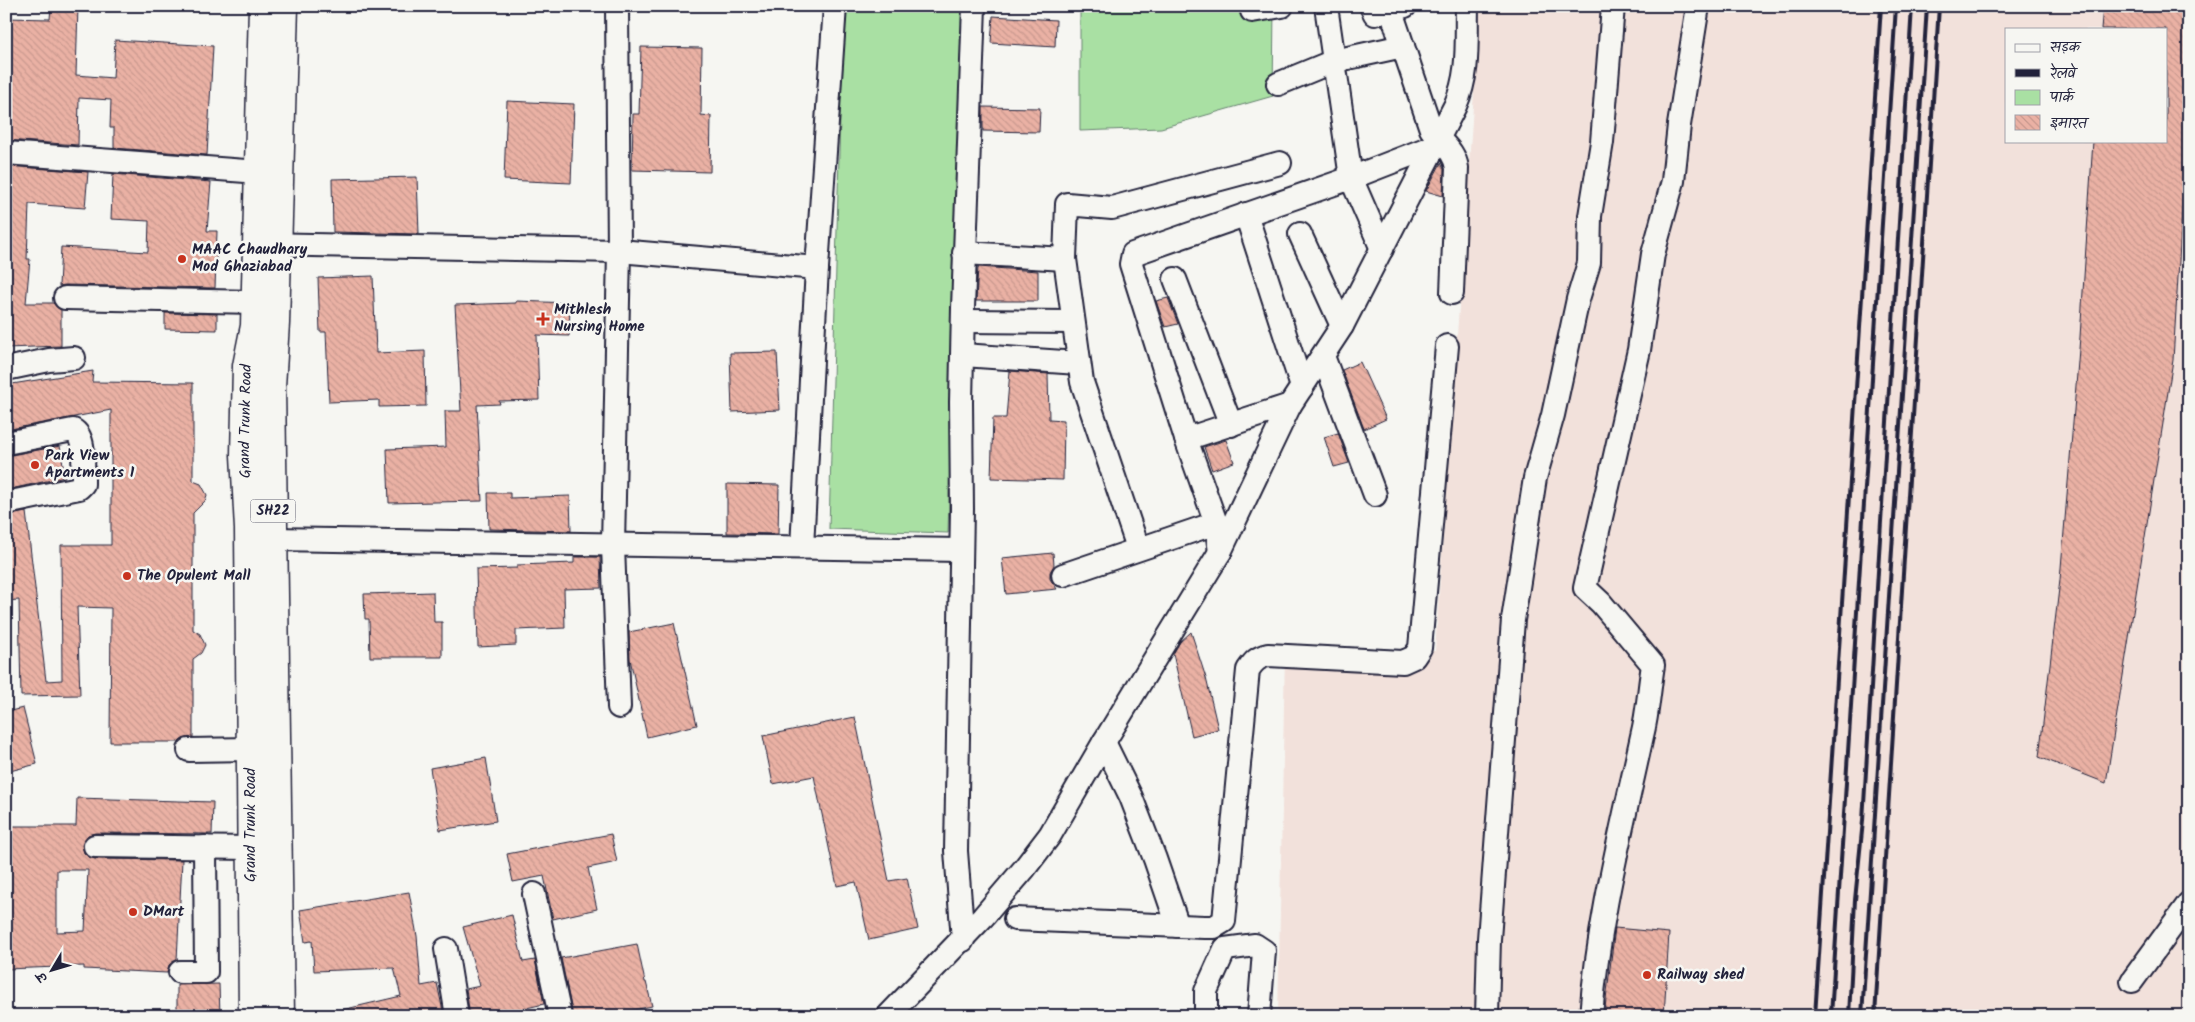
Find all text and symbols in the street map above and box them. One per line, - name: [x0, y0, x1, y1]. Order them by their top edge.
- legend: [2005, 28, 2168, 142]
- text: सड़क: [2050, 36, 2082, 60]
- text: रेलवे: [2050, 62, 2078, 86]
- text: पार्क: [2049, 86, 2076, 110]
- text: इमारत: [2050, 112, 2090, 136]
- place label: MAAC Chaudhary Mod Ghaziabad: [192, 238, 308, 279]
- marker: MAAC Chaudhary Mod Ghaziabad: [176, 253, 188, 265]
- place label: Mithlesh Nursing Home: [554, 298, 645, 339]
- marker: Mithlesh Nursing Home: [536, 312, 550, 326]
- street label: Grand Trunk Road: [233, 363, 259, 479]
- place label: Park View Apartments 1: [45, 444, 135, 485]
- marker: Park View Apartments 1: [29, 459, 41, 471]
- road number: SH22: [250, 500, 296, 522]
- place label: The Opulent Mall: [137, 564, 250, 588]
- marker: The Opulent Mall: [121, 570, 133, 582]
- street label: Grand Trunk Road: [239, 767, 263, 882]
- place label: DMart: [143, 900, 184, 924]
- marker: DMart: [127, 906, 139, 918]
- north arrow: [28, 944, 78, 994]
- place label: Railway shed: [1657, 963, 1745, 987]
- text: उ: [29, 965, 54, 988]
- marker: Railway shed: [1641, 969, 1653, 981]

